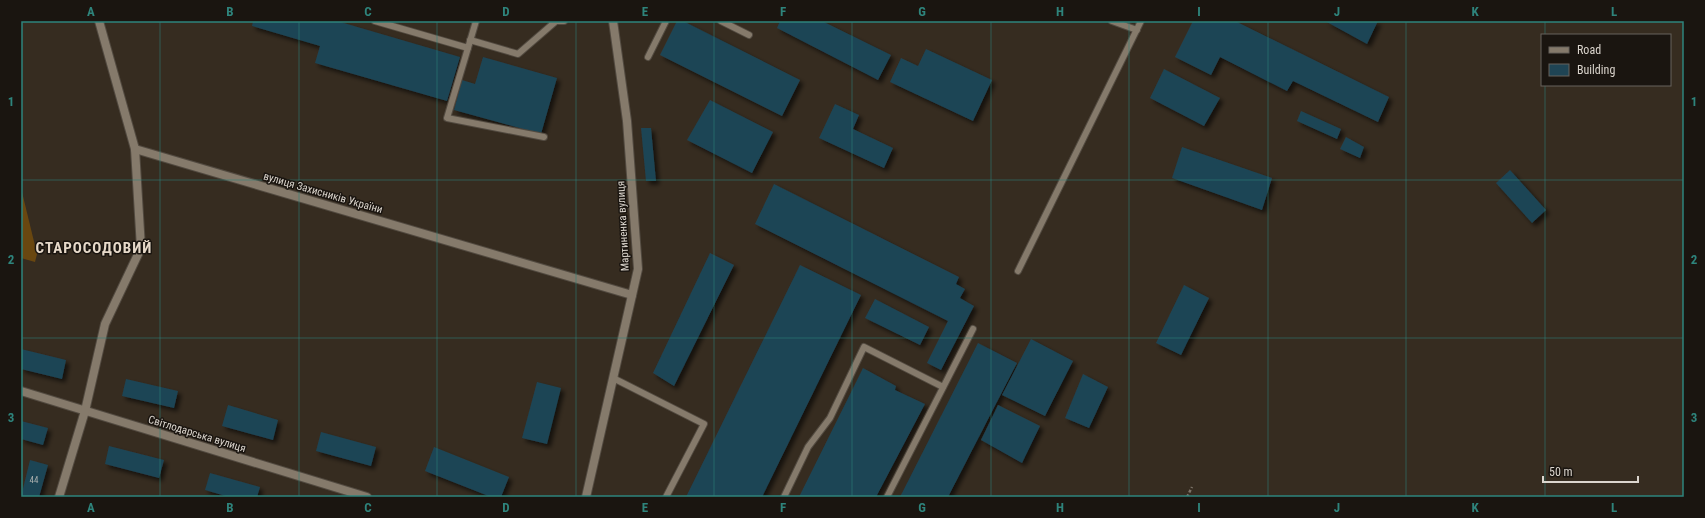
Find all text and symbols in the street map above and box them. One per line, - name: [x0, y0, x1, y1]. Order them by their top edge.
- text: A: [87, 4, 95, 19]
- text: B: [226, 4, 234, 19]
- text: C: [364, 4, 372, 19]
- text: D: [502, 4, 510, 19]
- text: E: [642, 4, 649, 19]
- text: F: [780, 4, 786, 19]
- text: G: [918, 4, 926, 19]
- text: H: [1056, 4, 1064, 19]
- text: I: [1197, 4, 1201, 19]
- text: J: [1334, 4, 1340, 19]
- text: K: [1471, 4, 1479, 19]
- text: L: [1611, 4, 1617, 19]
- legend: [1541, 34, 1671, 86]
- text: Road: [1577, 43, 1601, 57]
- text: Building: [1577, 63, 1615, 77]
- text: 1: [8, 94, 14, 109]
- text: 1: [1691, 94, 1697, 109]
- street label: вулиця Захисників України: [262, 170, 384, 216]
- street label: Мартиненка вулиця: [614, 180, 632, 272]
- district label: СТАРОСОДОВИЙ: [36, 239, 152, 257]
- text: 2: [8, 252, 15, 267]
- text: 2: [1691, 252, 1698, 267]
- text: 3: [8, 410, 14, 425]
- text: 3: [1691, 410, 1697, 425]
- street label: Світлодарська вулиця: [147, 413, 247, 455]
- scale bar: [1543, 458, 1638, 484]
- text: 50 m: [1549, 465, 1573, 479]
- house number: 44: [30, 475, 39, 485]
- text: A: [87, 500, 95, 515]
- text: B: [226, 500, 234, 515]
- text: C: [364, 500, 372, 515]
- text: D: [502, 500, 510, 515]
- text: E: [642, 500, 649, 515]
- text: F: [780, 500, 786, 515]
- text: G: [918, 500, 926, 515]
- text: H: [1056, 500, 1064, 515]
- text: I: [1197, 500, 1201, 515]
- text: J: [1334, 500, 1340, 515]
- text: K: [1471, 500, 1479, 515]
- text: L: [1611, 500, 1617, 515]

